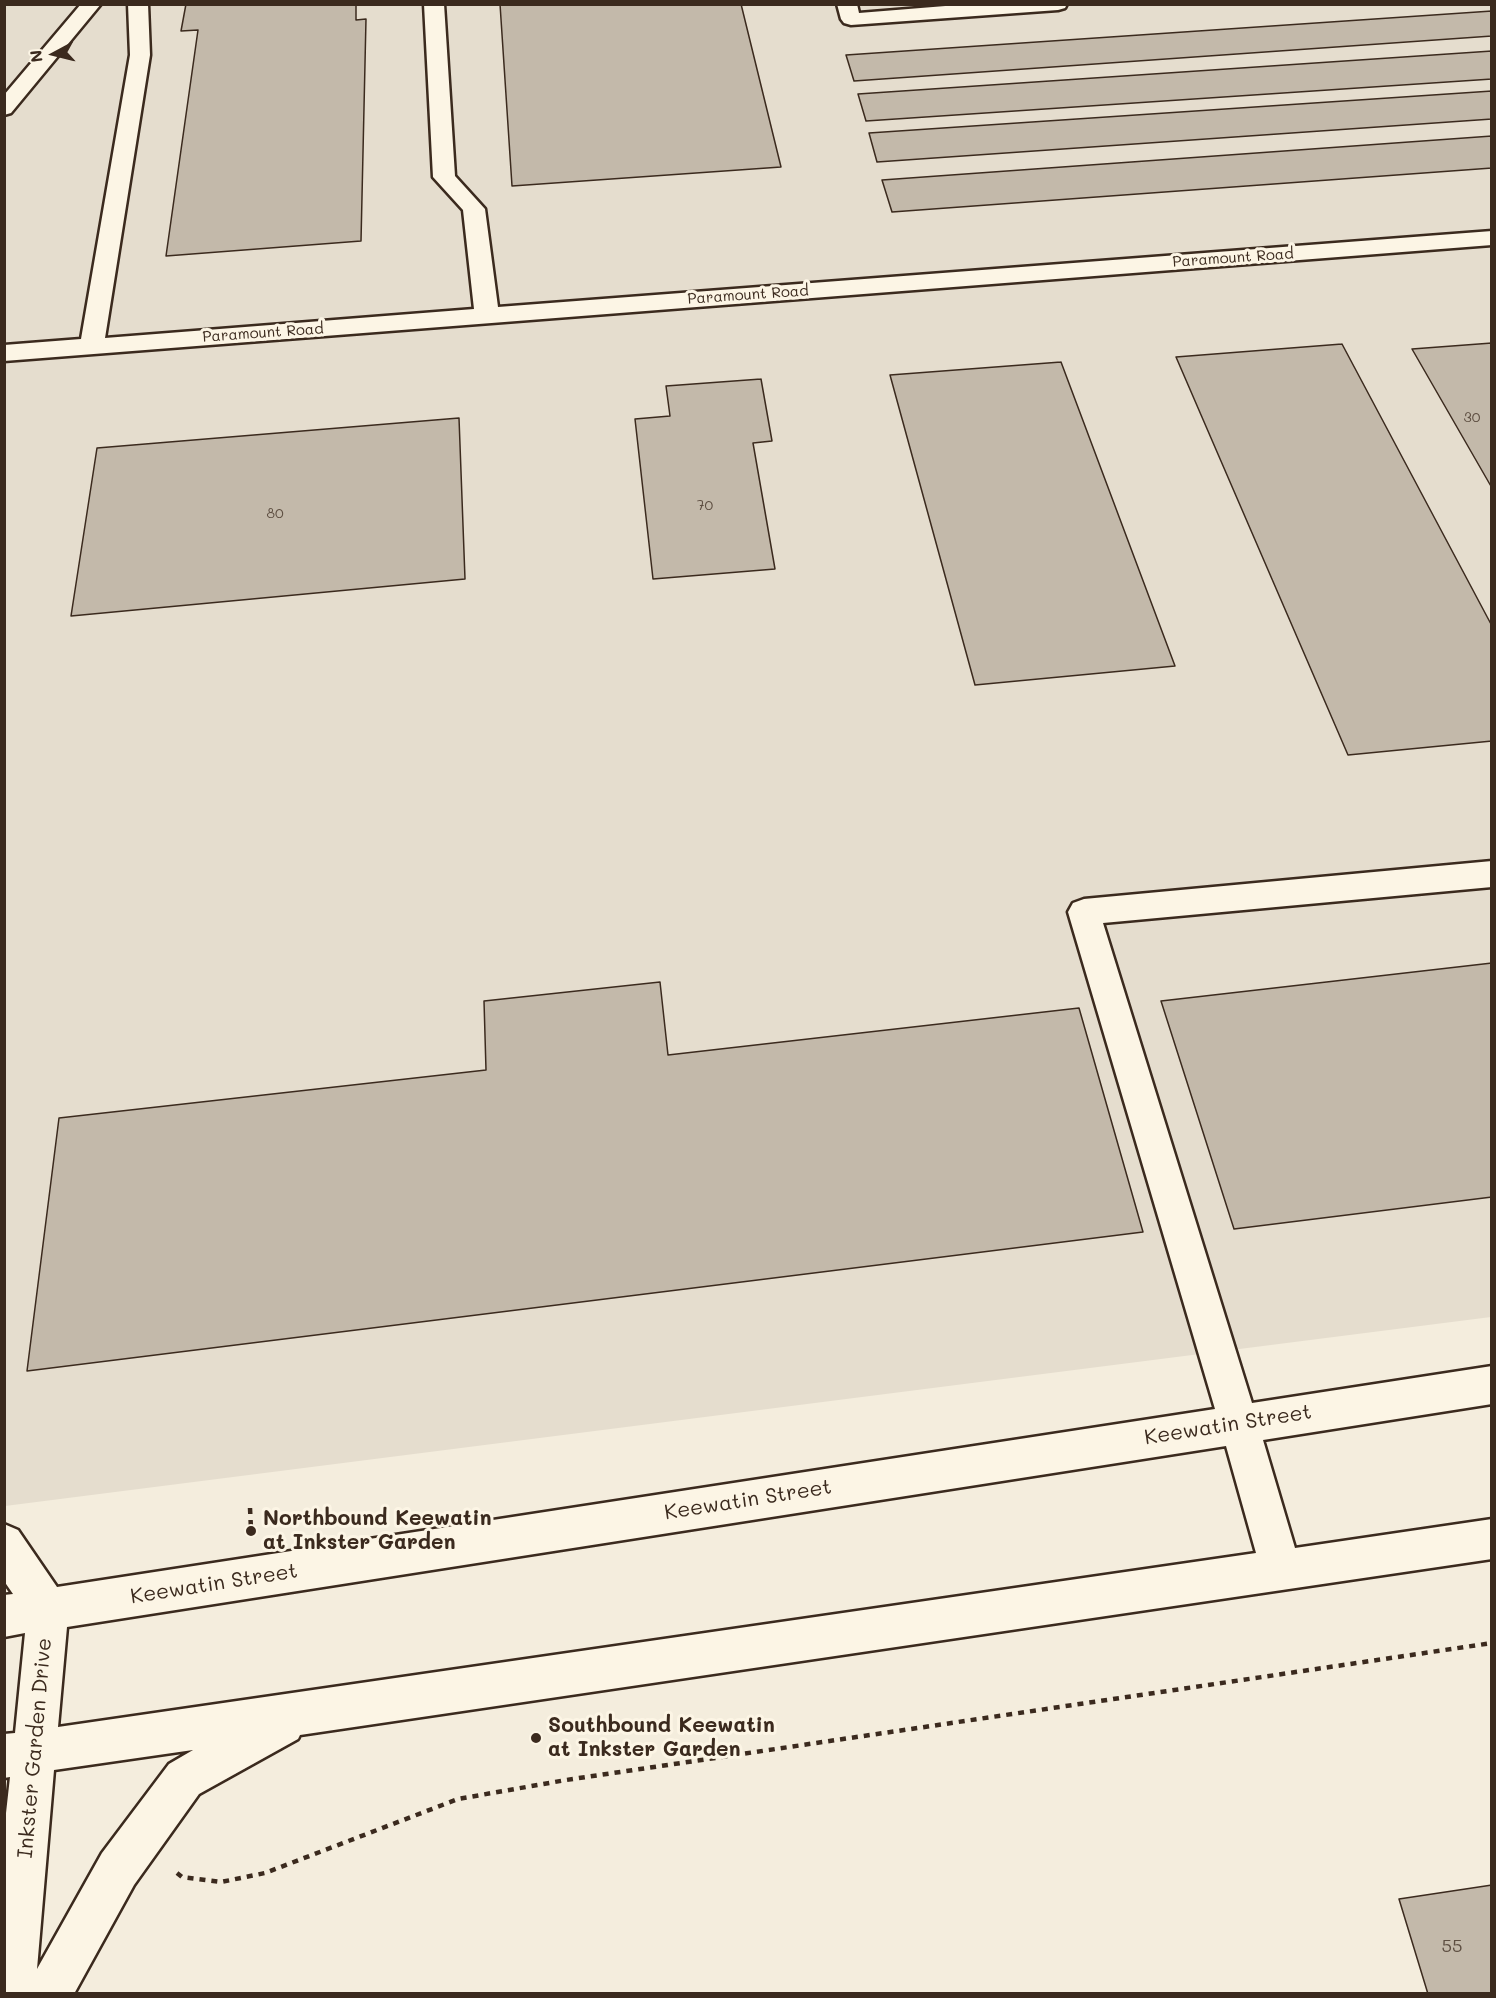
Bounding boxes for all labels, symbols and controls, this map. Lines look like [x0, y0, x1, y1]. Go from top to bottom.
north arrow [24, 24, 84, 84]
text: N [24, 49, 47, 64]
street label: Paramount Road [1172, 245, 1294, 271]
street label: Paramount Road [687, 282, 809, 308]
street label: Paramount Road [202, 320, 324, 346]
house number: 30 [1464, 410, 1480, 426]
house number: 70 [697, 498, 713, 514]
house number: 80 [266, 506, 284, 522]
street label: Keewatin Street [1143, 1399, 1313, 1451]
street label: Keewatin Street [663, 1474, 833, 1526]
place label: Northbound Keewatin at Inkster Garden [263, 1506, 492, 1556]
marker: Northbound Keewatin at Inkster Garden [244, 1524, 258, 1538]
street label: Keewatin Street [129, 1558, 299, 1610]
street label: Inkster Garden Drive [13, 1637, 57, 1859]
place label: Southbound Keewatin at Inkster Garden [548, 1713, 775, 1763]
marker: Southbound Keewatin at Inkster Garden [529, 1731, 543, 1745]
house number: 55 [1442, 1935, 1462, 1957]

